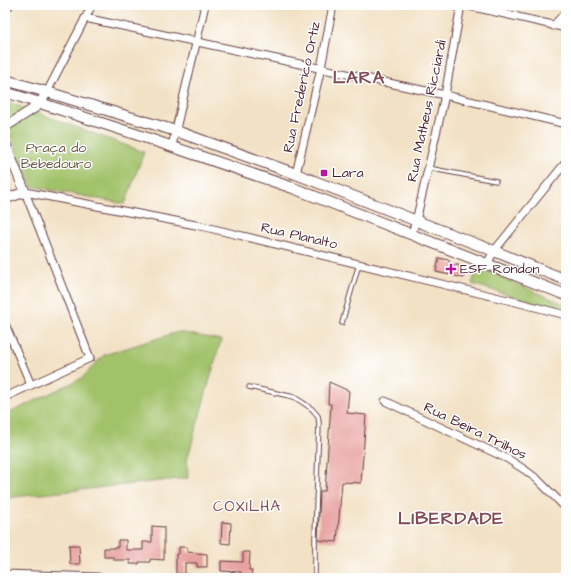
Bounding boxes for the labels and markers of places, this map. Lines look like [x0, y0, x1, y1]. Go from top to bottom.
place label: Lara [332, 163, 364, 183]
marker: Lara [319, 168, 329, 178]
place label: ESF Rondon [460, 259, 540, 279]
marker: ESF Rondon [445, 263, 457, 275]

